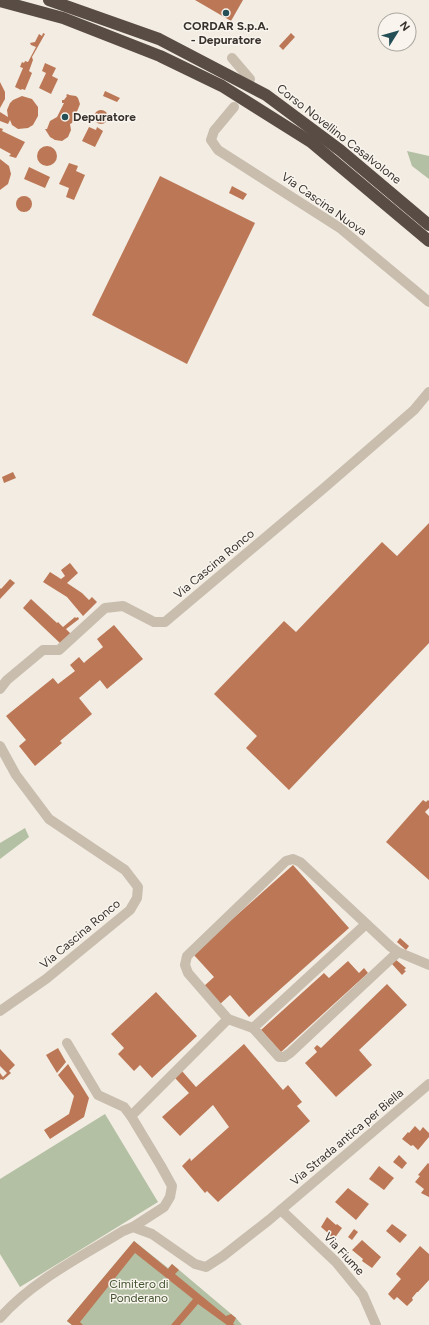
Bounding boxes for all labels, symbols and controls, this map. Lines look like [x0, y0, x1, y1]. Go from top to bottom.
marker: CORDAR S.p.A. - Depuratore [221, 8, 231, 18]
north arrow [377, 12, 417, 52]
place label: CORDAR S.p.A. - Depuratore [183, 19, 269, 47]
text: N [397, 19, 412, 34]
street label: Corso Novellino Casalvolone [274, 81, 404, 187]
place label: Depuratore [73, 110, 136, 124]
marker: Depuratore [60, 112, 70, 122]
street label: Via Cascina Nuova [279, 169, 369, 239]
street label: Via Cascina Ronco [171, 526, 257, 602]
street label: Via Cascina Ronco [37, 896, 123, 972]
street label: Via Strada antica per Biella [288, 1086, 406, 1188]
street label: Via Fiume [321, 1230, 367, 1278]
park label: Cimitero di Ponderano [109, 1277, 169, 1305]

